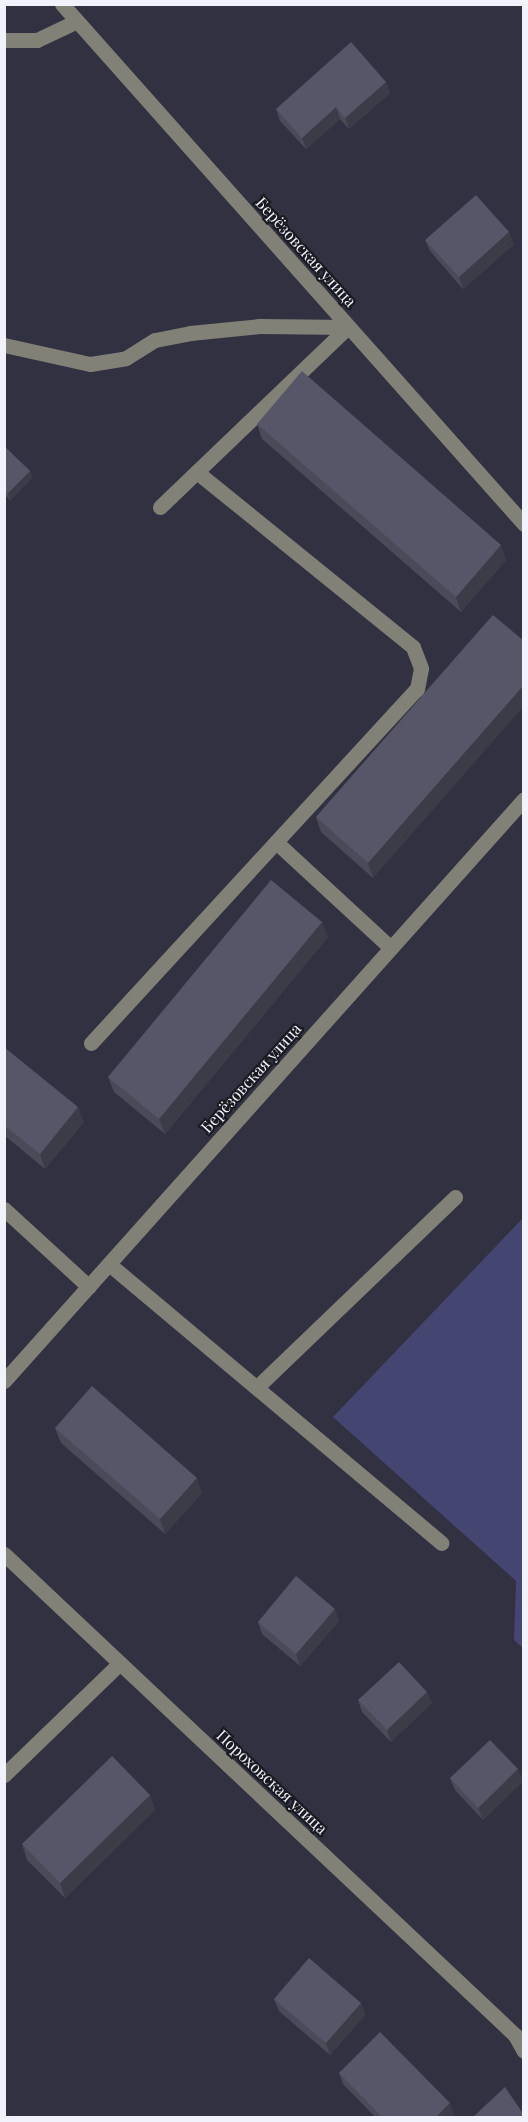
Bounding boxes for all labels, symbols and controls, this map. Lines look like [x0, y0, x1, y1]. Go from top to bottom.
street label: Берёзовская улица [252, 193, 360, 311]
street label: Берёзовская улица [197, 1019, 305, 1137]
street label: Пороховская улица [213, 1726, 331, 1838]

